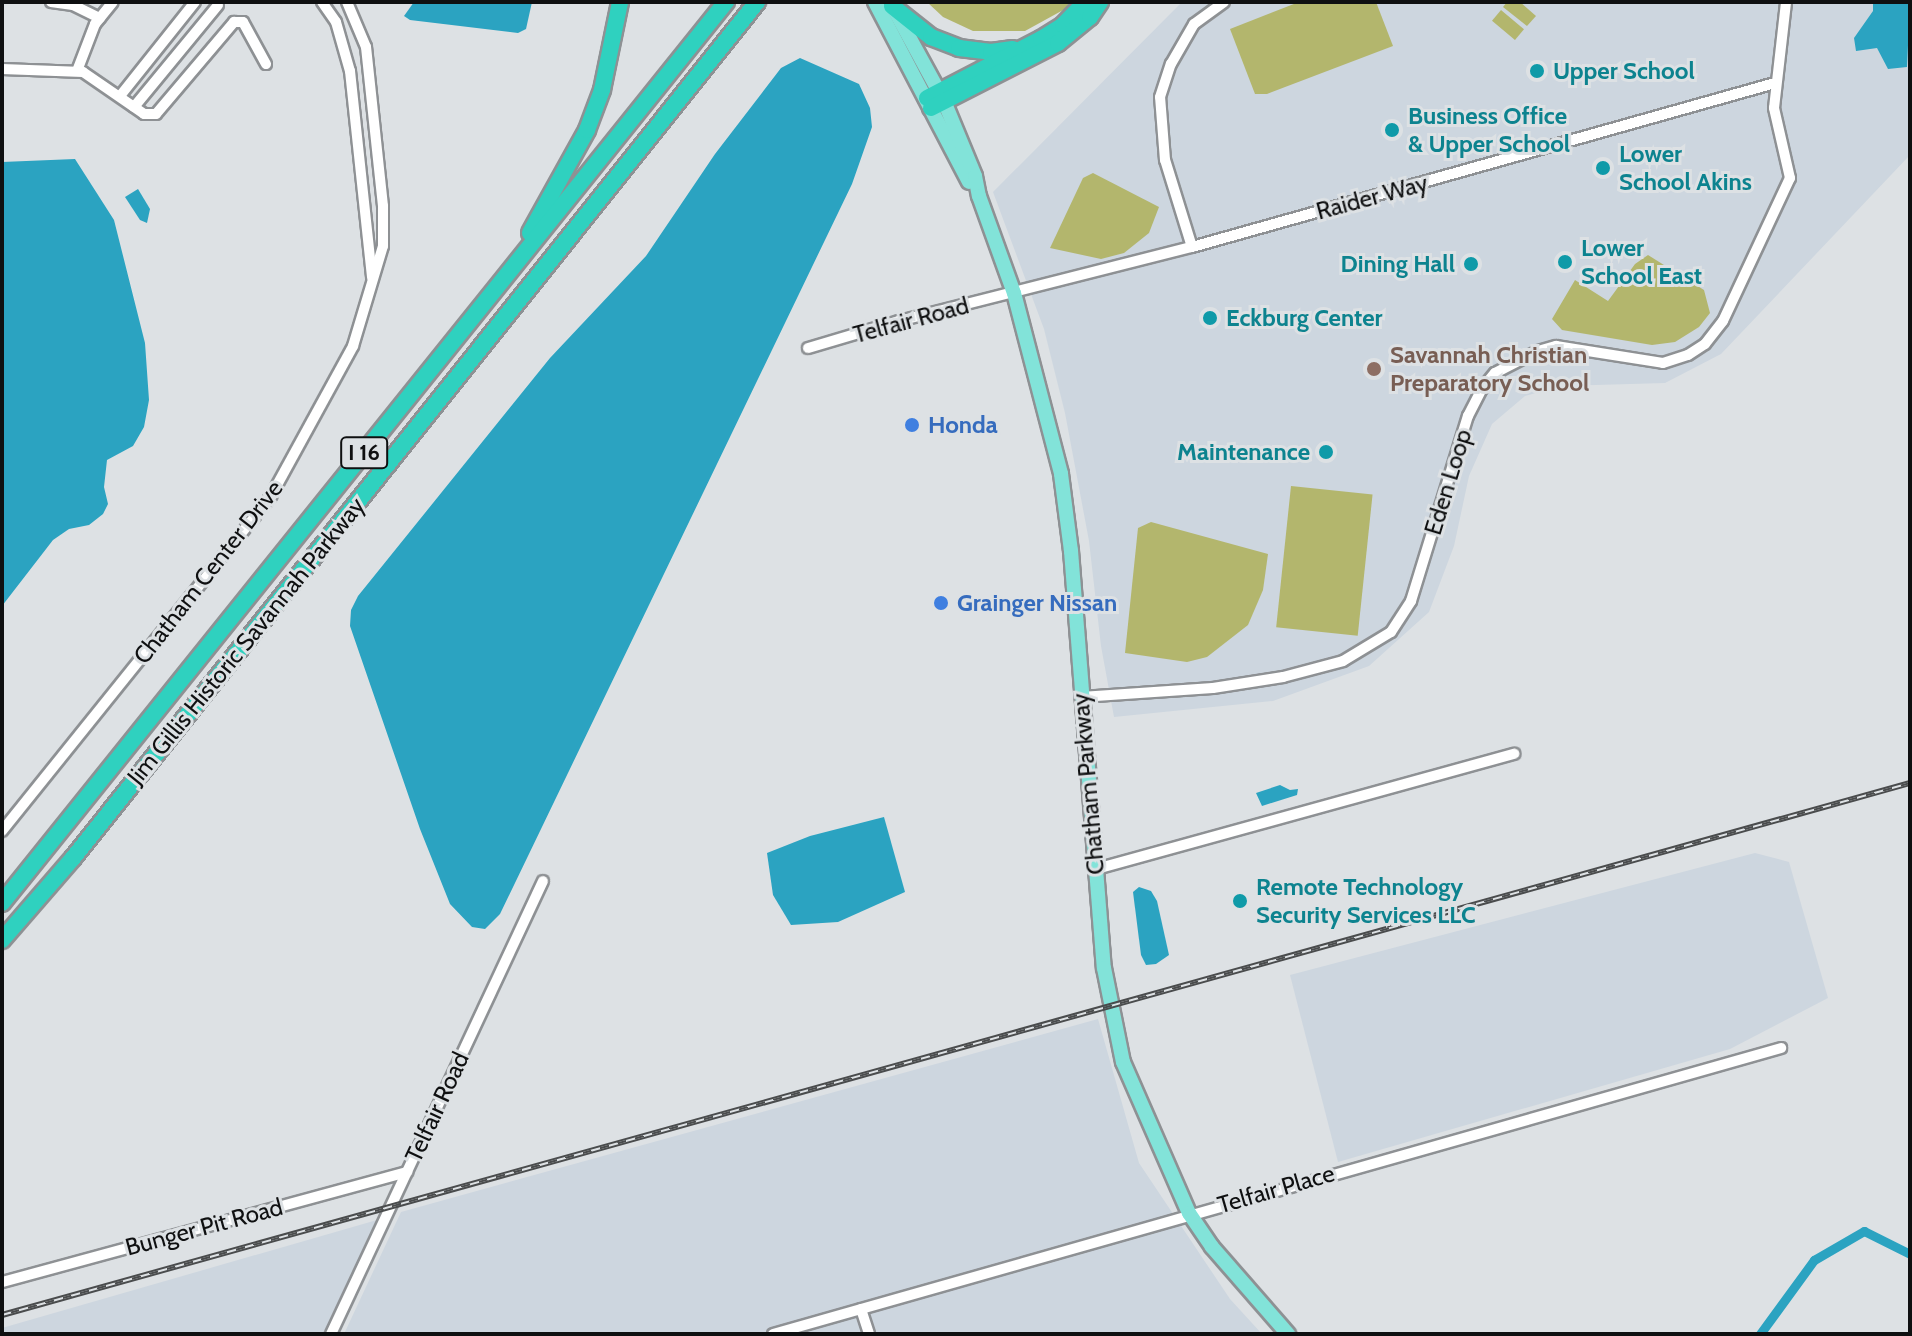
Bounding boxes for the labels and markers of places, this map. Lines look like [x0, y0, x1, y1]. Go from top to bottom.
place label: Upper School [1553, 57, 1695, 85]
marker: Upper School [1528, 62, 1546, 80]
place label: Business Office & Upper School [1408, 102, 1570, 158]
marker: Business Office & Upper School [1383, 121, 1401, 139]
place label: Lower School Akins [1619, 140, 1752, 196]
marker: Lower School Akins [1594, 159, 1612, 177]
place label: Lower School East [1581, 234, 1702, 290]
place label: Dining Hall [1341, 250, 1455, 278]
marker: Lower School East [1556, 253, 1574, 271]
marker: Dining Hall [1462, 255, 1480, 273]
place label: Eckburg Center [1226, 304, 1383, 332]
marker: Eckburg Center [1201, 309, 1219, 327]
place label: Savannah Christian Preparatory School [1390, 341, 1589, 397]
marker: Savannah Christian Preparatory School [1365, 360, 1383, 378]
place label: Honda [928, 411, 998, 439]
marker: Honda [903, 416, 921, 434]
place label: Maintenance [1177, 438, 1310, 466]
marker: Maintenance [1317, 443, 1335, 461]
place label: Grainger Nissan [957, 589, 1117, 617]
marker: Grainger Nissan [932, 594, 950, 612]
place label: Remote Technology Security Services LLC [1256, 873, 1476, 929]
marker: Remote Technology Security Services LLC [1231, 892, 1249, 910]

